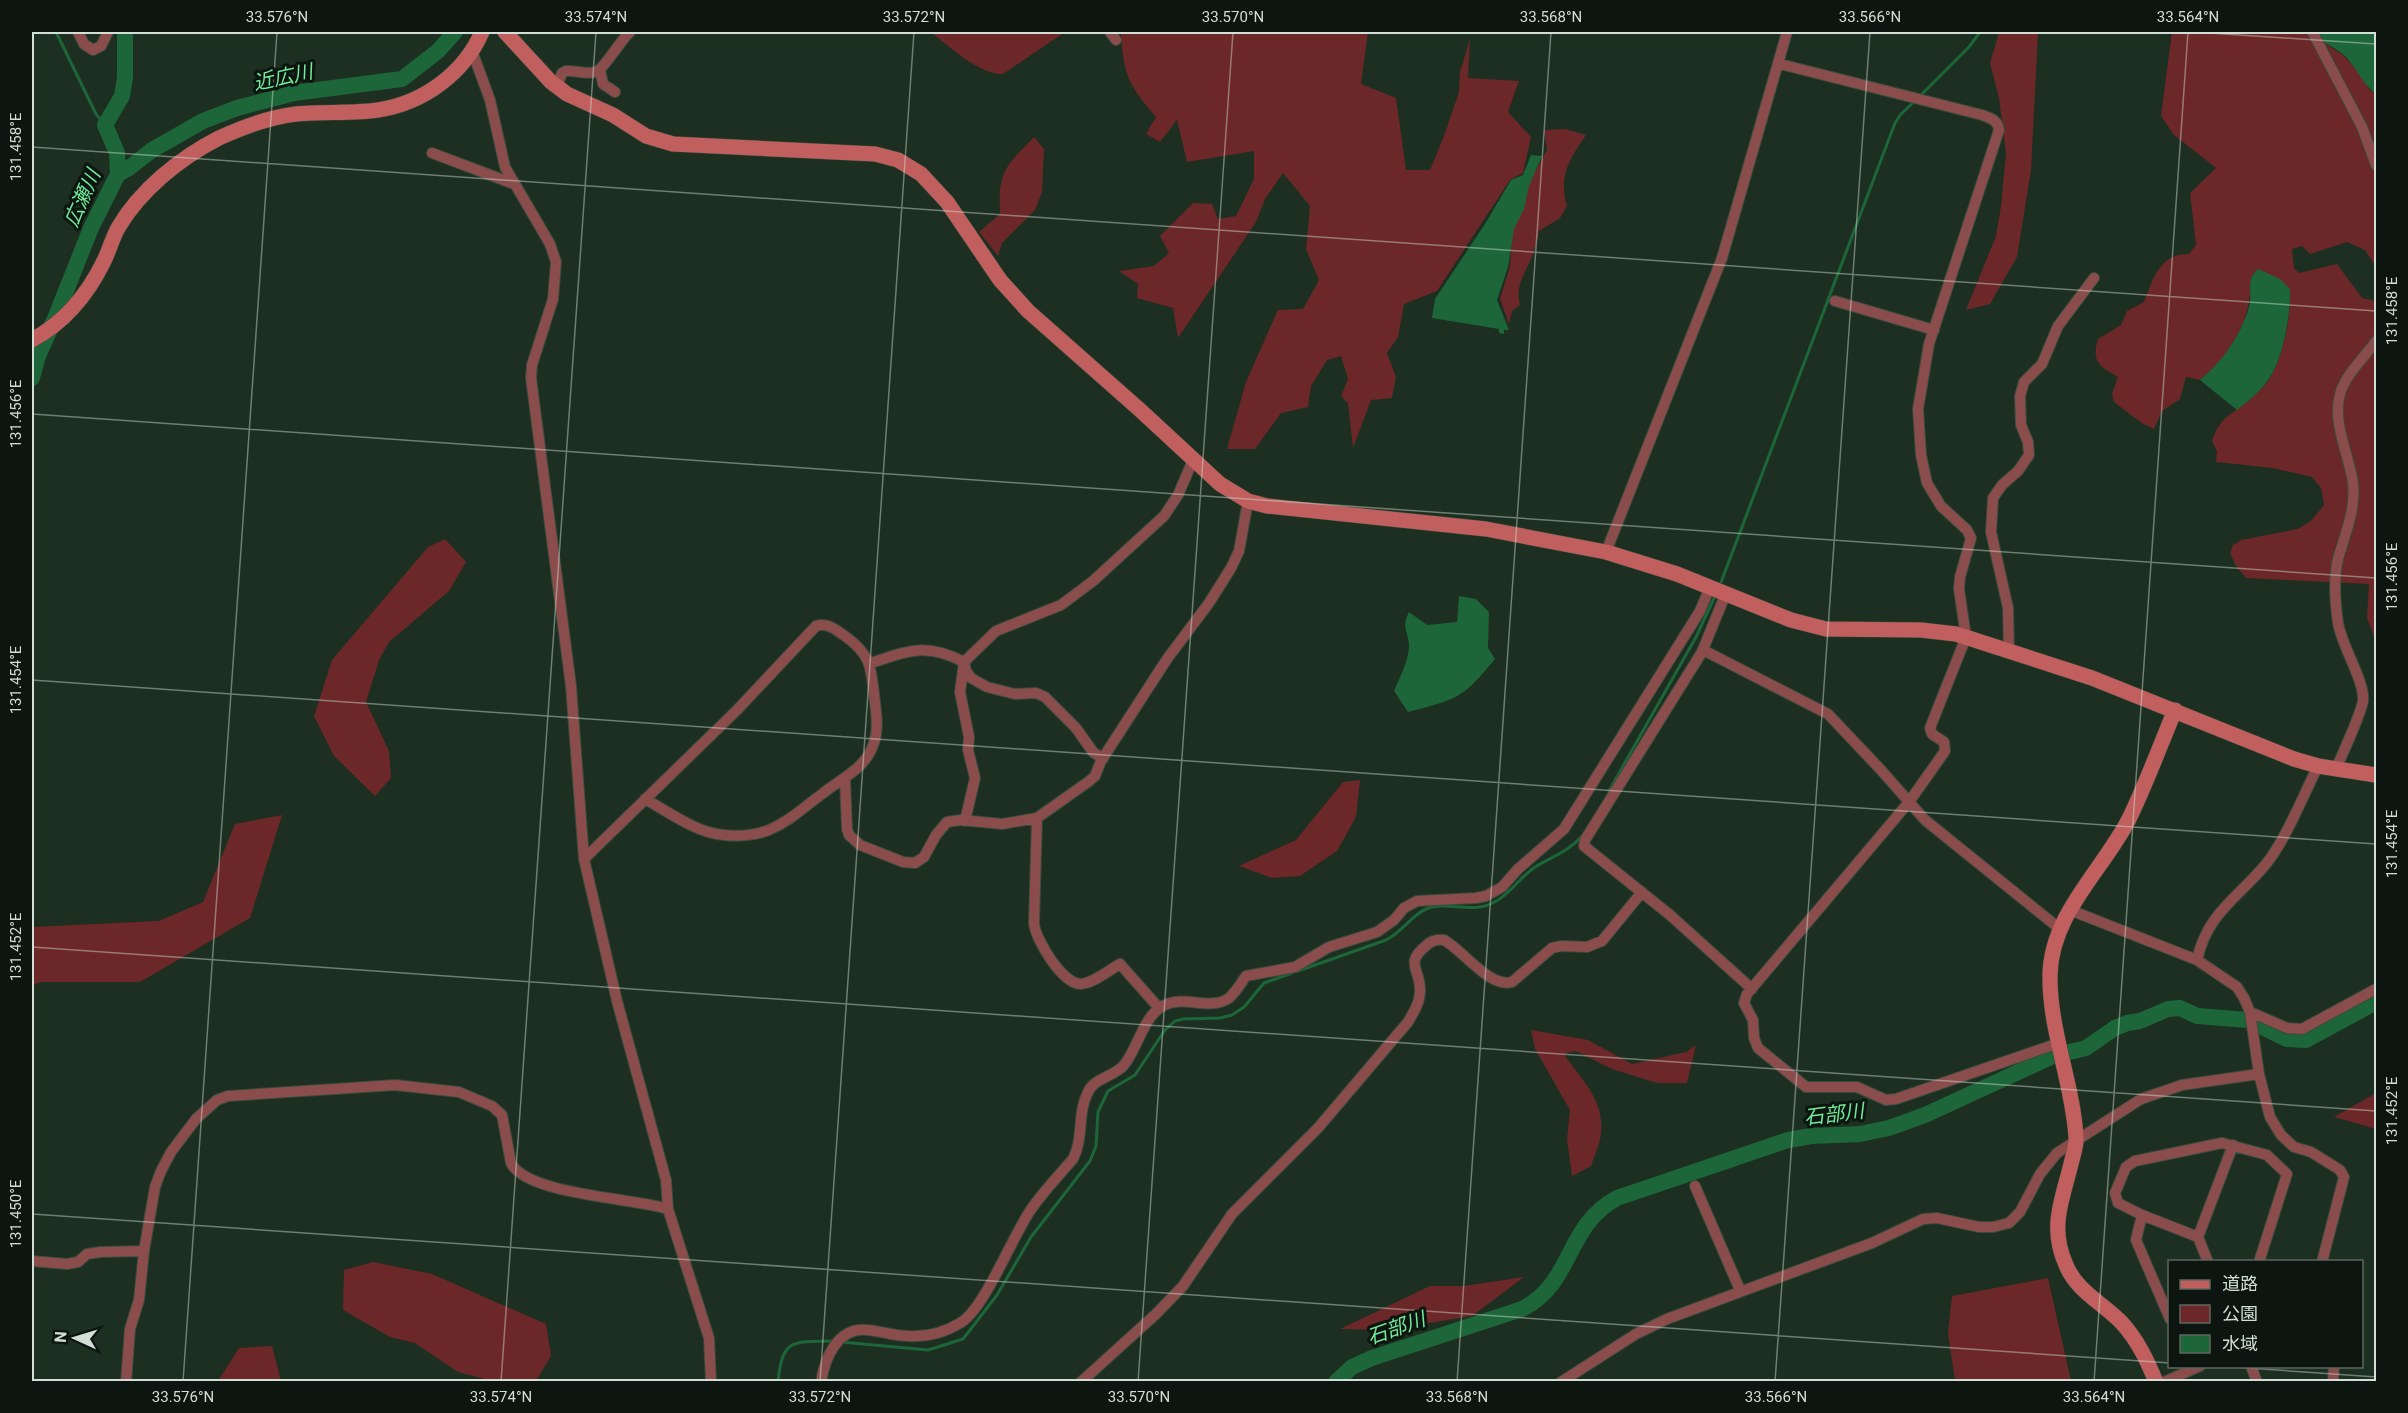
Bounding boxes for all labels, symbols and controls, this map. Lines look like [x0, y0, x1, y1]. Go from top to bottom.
text: 33.576°N [246, 8, 308, 26]
text: 33.574°N [565, 8, 627, 26]
text: 33.572°N [883, 8, 945, 26]
text: 33.570°N [1202, 8, 1264, 26]
text: 33.568°N [1520, 8, 1582, 26]
text: 33.566°N [1839, 8, 1901, 26]
text: 33.564°N [2157, 8, 2219, 26]
water label: 近広川 [251, 59, 317, 95]
text: 131.458°E [7, 112, 25, 181]
water label: 広瀬川 [59, 164, 106, 230]
text: 131.458°E [2383, 276, 2401, 345]
text: 131.456°E [7, 379, 25, 448]
text: 131.456°E [2383, 542, 2401, 611]
text: 131.454°E [7, 645, 25, 714]
text: 131.454°E [2383, 809, 2401, 878]
text: 131.452°E [7, 912, 25, 981]
text: 131.452°E [2383, 1076, 2401, 1145]
water label: 石部川 [1803, 1098, 1867, 1130]
text: 131.450°E [7, 1179, 25, 1248]
legend [2168, 1260, 2363, 1368]
text: 道路 [2222, 1273, 2258, 1294]
text: 公園 [2222, 1303, 2258, 1324]
water label: 石部川 [1364, 1306, 1430, 1349]
north arrow [45, 1308, 105, 1368]
text: N [51, 1331, 70, 1343]
text: 水域 [2222, 1333, 2258, 1354]
text: 33.576°N [152, 1388, 214, 1406]
text: 33.574°N [470, 1388, 532, 1406]
text: 33.572°N [789, 1388, 851, 1406]
text: 33.570°N [1108, 1388, 1170, 1406]
text: 33.568°N [1426, 1388, 1488, 1406]
text: 33.566°N [1745, 1388, 1807, 1406]
text: 33.564°N [2063, 1388, 2125, 1406]

